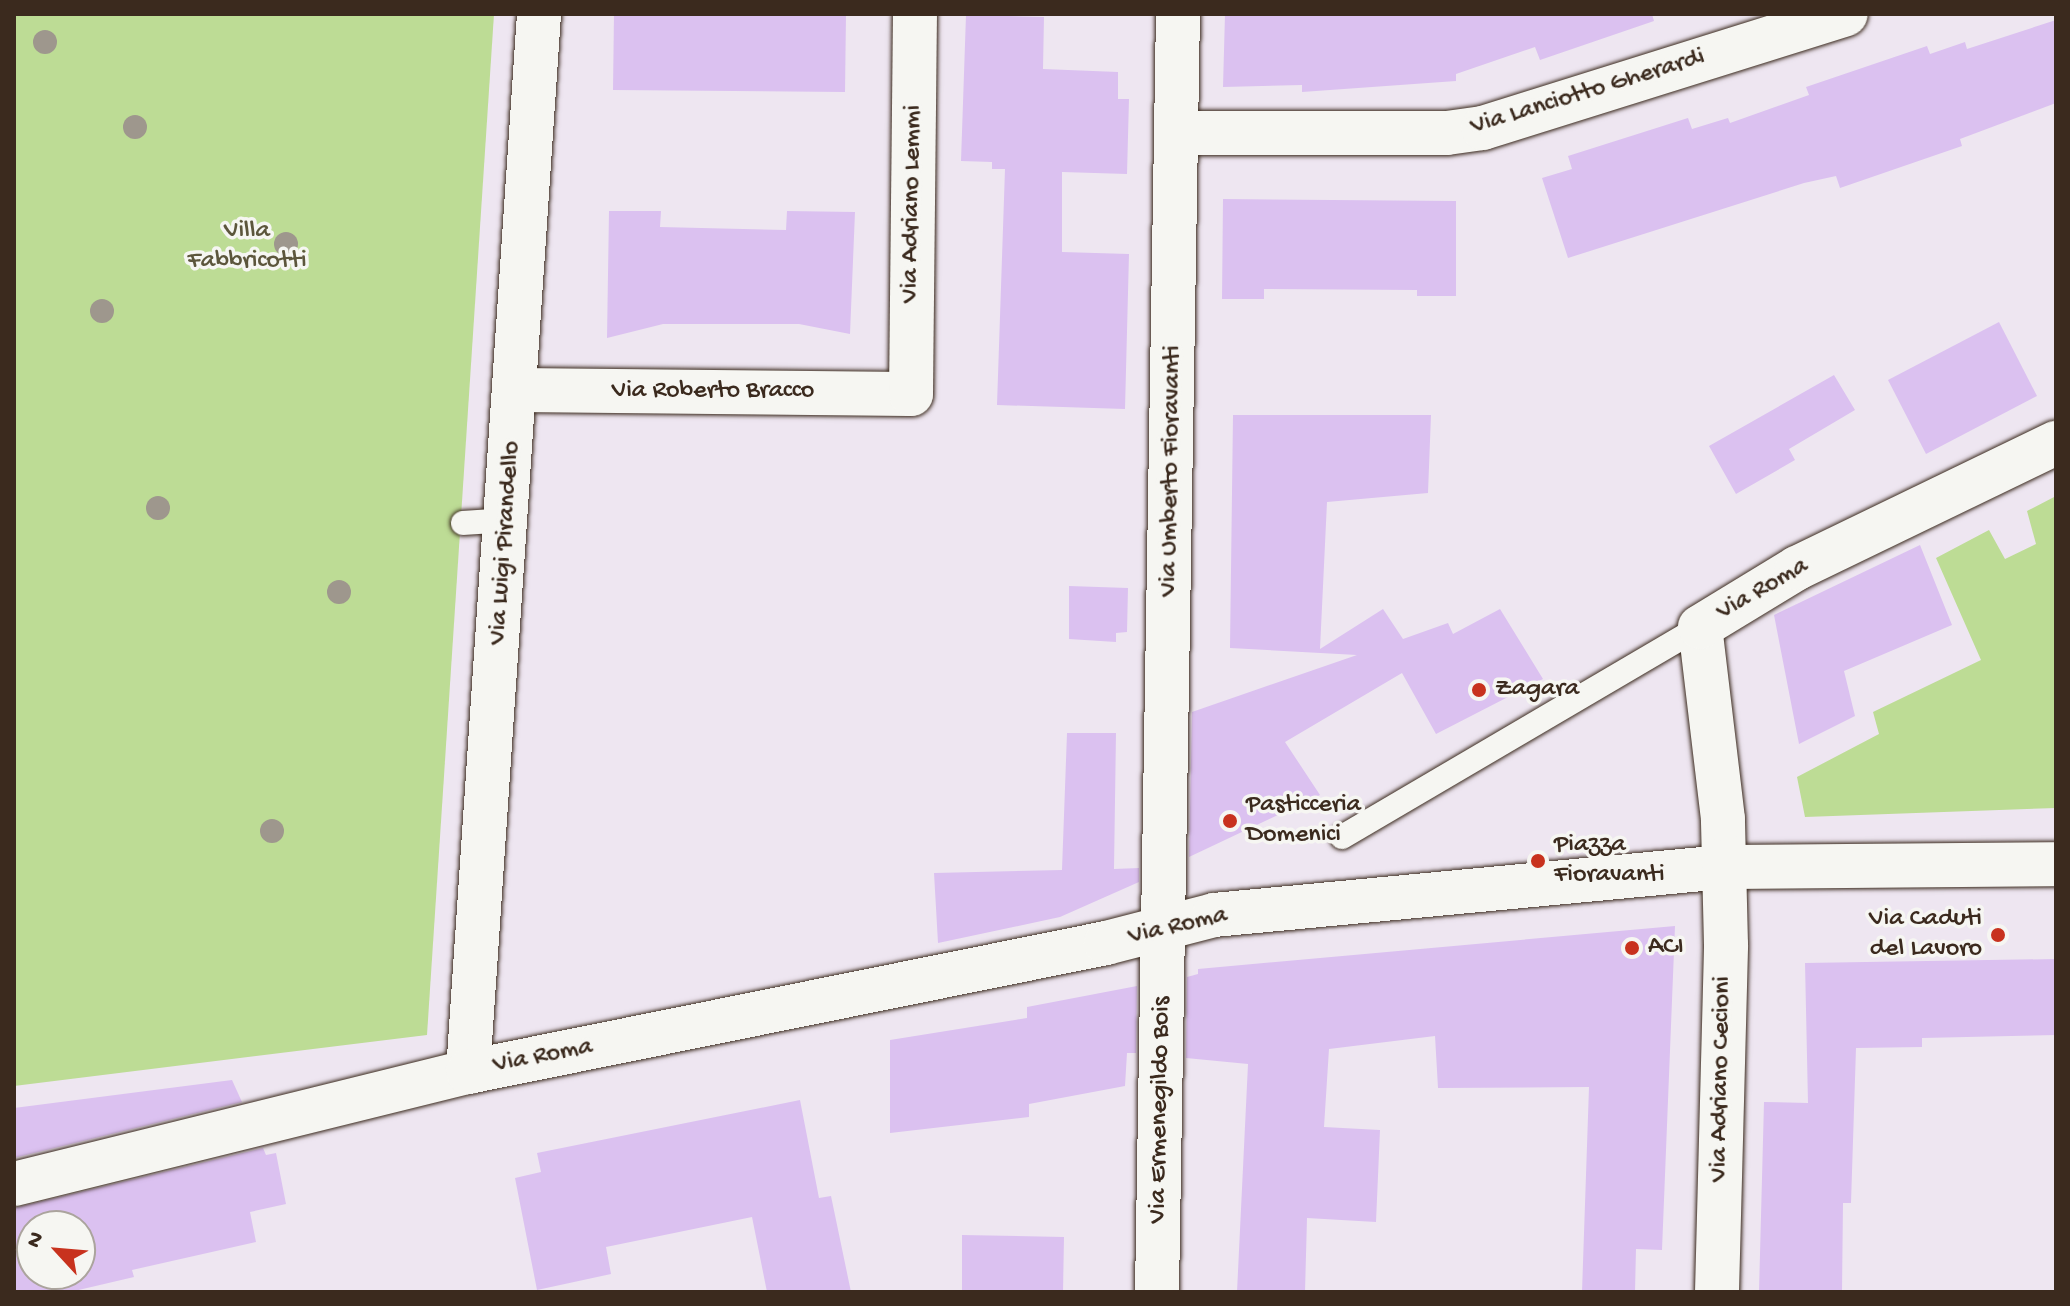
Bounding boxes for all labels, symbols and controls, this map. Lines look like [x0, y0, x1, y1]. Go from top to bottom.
street label: Via Lanciotto Gherardi [1467, 43, 1709, 143]
street label: Via Adriano Lemmi [896, 105, 930, 303]
park label: Villa Fabbricotti [187, 216, 307, 278]
street label: Via Umberto Fioravanti [1154, 345, 1190, 597]
street label: Via Roberto Bracco [612, 376, 814, 408]
street label: Via Luigi Pirandello [483, 440, 529, 646]
street label: Via Roma [1712, 551, 1814, 629]
place label: Zagara [1495, 674, 1579, 706]
marker: Zagara [1470, 681, 1488, 699]
place label: Pasticceria Domenici [1246, 790, 1361, 852]
marker: Pasticceria Domenici [1221, 812, 1239, 830]
place label: Piazza Fioravanti [1554, 830, 1665, 892]
marker: Piazza Fioravanti [1529, 852, 1547, 870]
street label: Via Roma [1125, 900, 1231, 954]
place label: Via Caduti del Lavoro [1869, 904, 1982, 966]
marker: Via Caduti del Lavoro [1989, 926, 2007, 944]
place label: ACI [1648, 932, 1684, 964]
marker: ACI [1623, 939, 1641, 957]
street label: Via Adriano Cecioni [1705, 976, 1739, 1182]
street label: Via Ermenegildo Bois [1143, 996, 1179, 1224]
street label: Via Roma [491, 1032, 595, 1082]
north arrow [16, 1210, 96, 1290]
text: N [21, 1228, 51, 1253]

